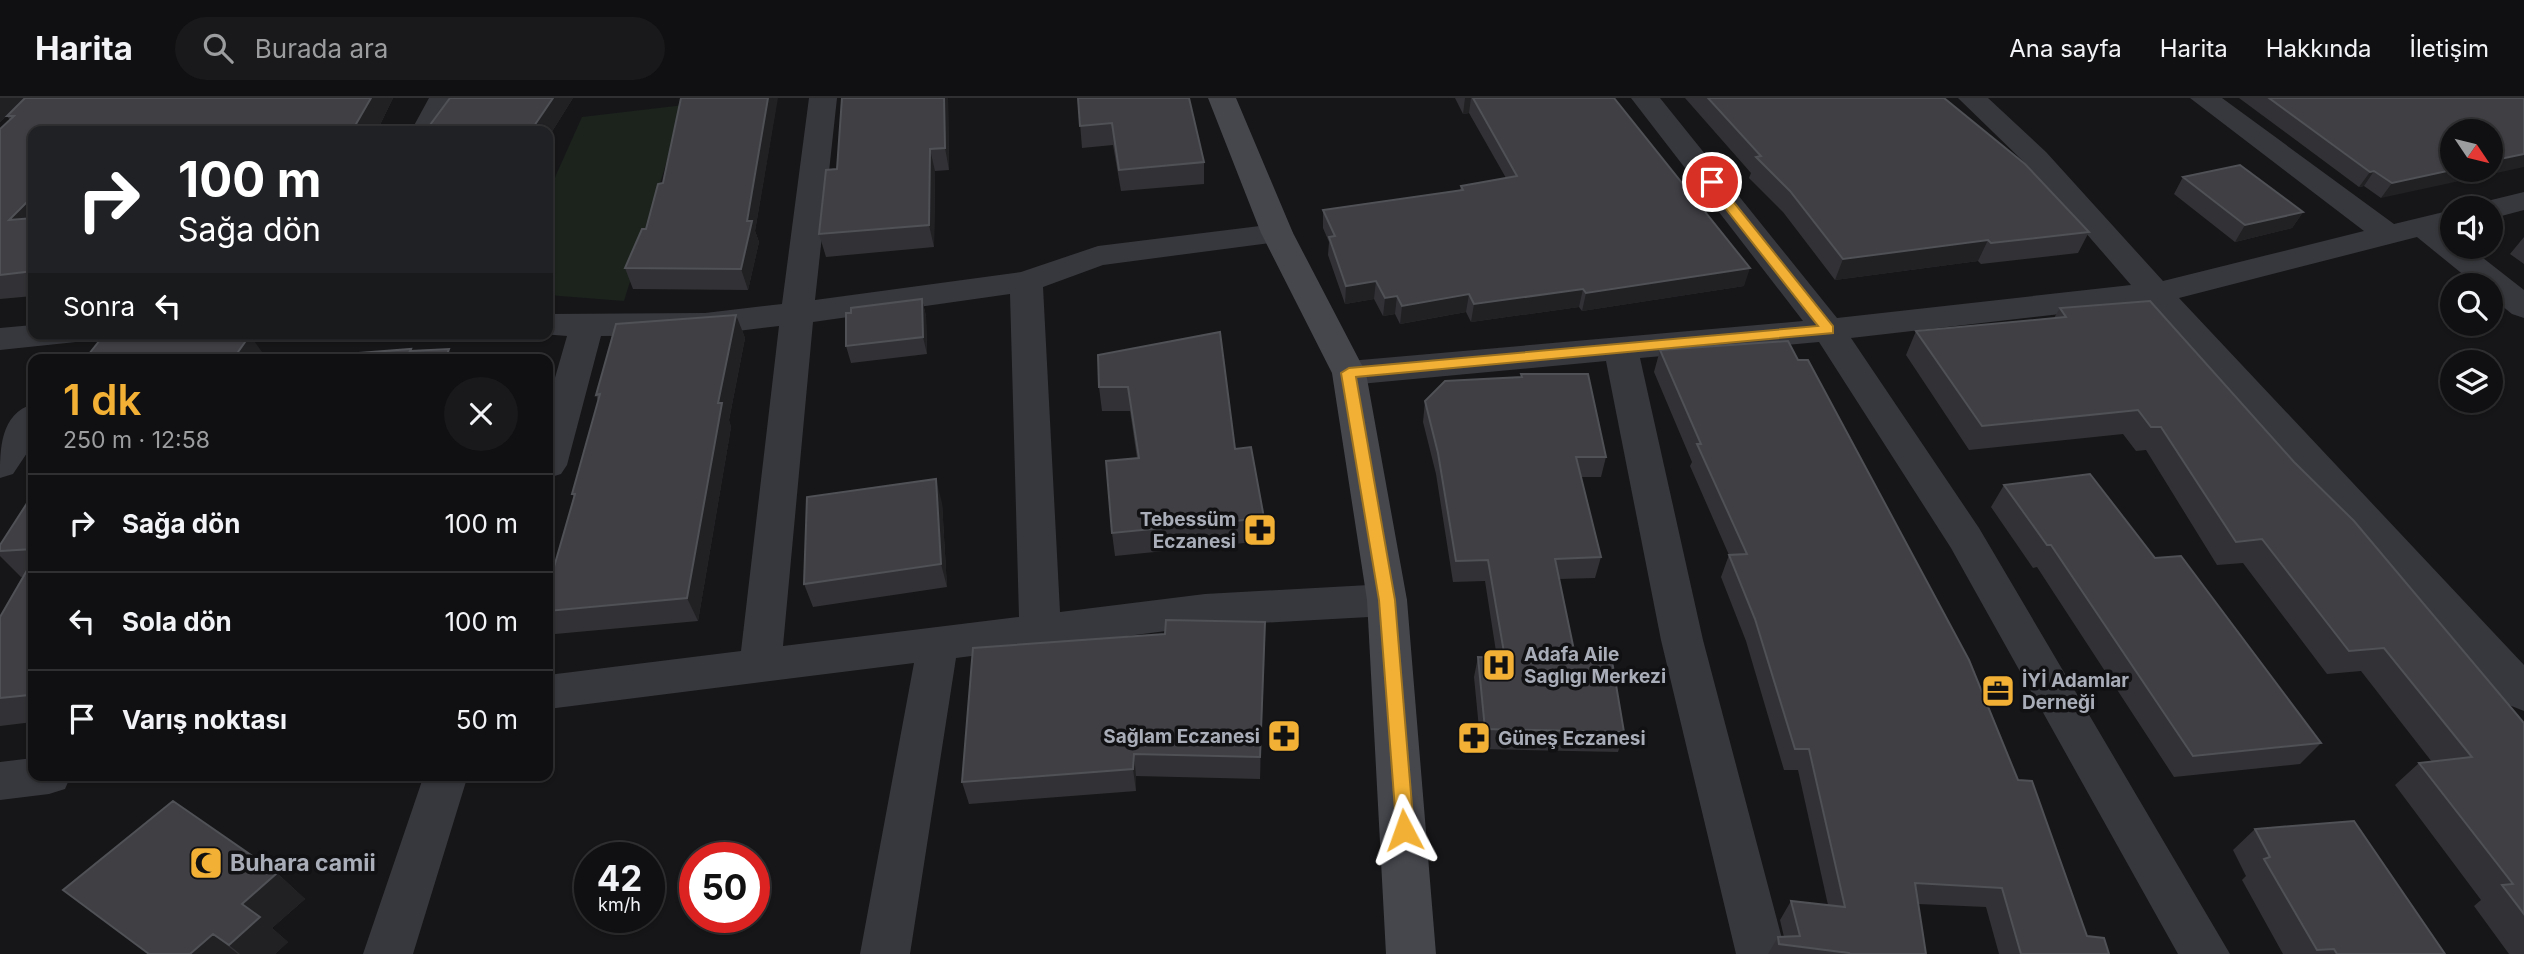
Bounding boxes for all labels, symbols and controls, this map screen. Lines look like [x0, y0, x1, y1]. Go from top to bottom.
search box [175, 17, 665, 80]
text: Harita [35, 28, 133, 68]
icon: search [199, 29, 237, 67]
text: Burada ara [255, 33, 388, 64]
text: Ana sayfa [2009, 34, 2122, 63]
text: Harita [2160, 34, 2228, 63]
text: Hakkında [2266, 34, 2372, 63]
text: İletişim [2410, 34, 2489, 63]
north arrow [2440, 119, 2502, 182]
map controls [2440, 119, 2503, 413]
text: 100 m [178, 150, 322, 209]
pin [1682, 152, 1742, 212]
icon: right [63, 154, 154, 245]
icon: arrive [1693, 163, 1731, 201]
button: sound [2440, 196, 2503, 259]
text: Sağa dön [178, 210, 321, 249]
button: search [2440, 273, 2503, 336]
icon: left [149, 287, 187, 325]
text: Sonra [63, 291, 135, 322]
button: layers [2440, 350, 2503, 413]
text: 1 dk [63, 374, 141, 425]
button: close [444, 377, 518, 451]
text: 250 m · 12:58 [63, 426, 210, 454]
icon: right [63, 504, 101, 542]
text: Sağa dön [122, 508, 240, 539]
text: 100 m [445, 508, 518, 539]
place label: Tebessüm Eczanesi [1140, 508, 1236, 553]
pharmacy icon: Tebessüm Eczanesi [1241, 511, 1279, 549]
icon: left [63, 602, 101, 640]
text: Sola dön [122, 606, 232, 637]
text: 100 m [445, 606, 518, 637]
place label: Adafa Aile Saglıgı Merkezi [1524, 643, 1666, 688]
hospital icon: Adafa Aile Saglıgı Merkezi [1480, 646, 1518, 684]
place label: İYİ Adamlar Derneği [2022, 669, 2129, 714]
office icon: İYİ Adamlar Derneği [1979, 672, 2017, 710]
icon: arrive [63, 700, 101, 738]
text: Varış noktası [122, 704, 287, 735]
text: 50 m [456, 704, 518, 735]
pharmacy icon: Sağlam Eczanesi [1265, 717, 1303, 755]
pharmacy icon: Güneş Eczanesi [1455, 719, 1493, 757]
place label: Sağlam Eczanesi [1103, 725, 1260, 748]
place label: Güneş Eczanesi [1498, 727, 1646, 750]
position arrow [1367, 793, 1441, 867]
speed limit sign: 50 [679, 842, 770, 933]
mosque icon: Buhara camii [187, 844, 225, 882]
place label: Buhara camii [230, 849, 376, 877]
text: 42 [597, 857, 642, 899]
text: km/h [598, 894, 641, 915]

